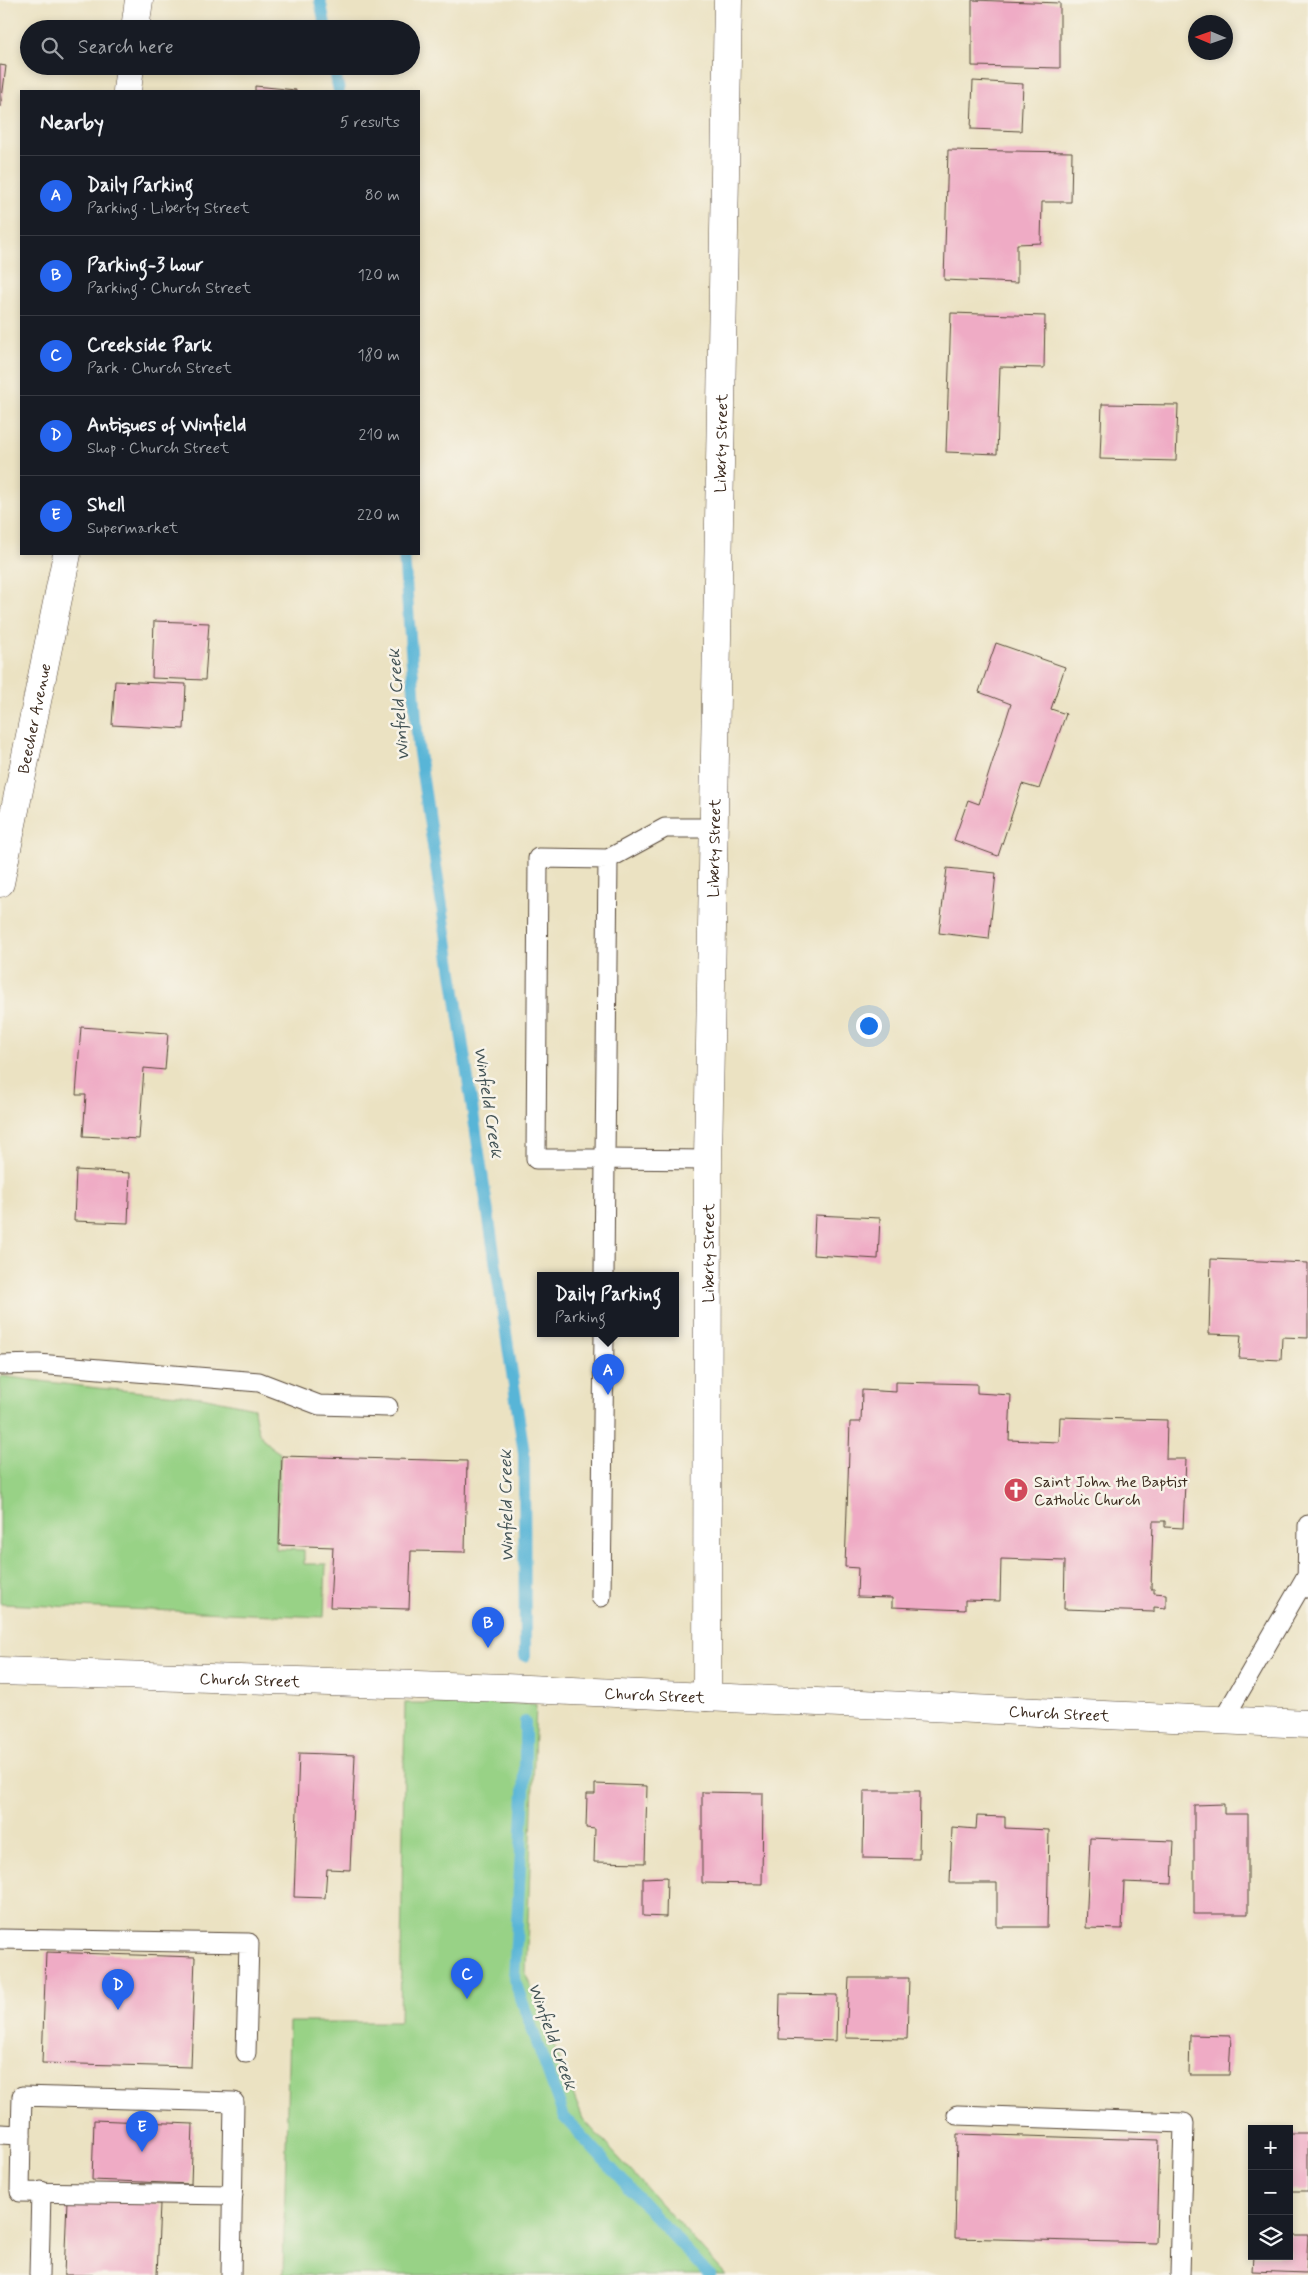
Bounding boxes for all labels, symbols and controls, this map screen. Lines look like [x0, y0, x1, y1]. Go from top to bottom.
north arrow [1188, 15, 1233, 60]
search box [20, 20, 420, 75]
icon: search [38, 34, 66, 62]
text: Search here [78, 35, 174, 60]
text: Nearby [40, 109, 104, 137]
text: 5 results [340, 112, 400, 133]
text: Daily Parking [87, 173, 194, 198]
text: A [51, 185, 61, 206]
text: 80 m [365, 185, 400, 206]
text: Parking · Liberty Street [87, 198, 250, 219]
text: Parking-3 hour [87, 253, 204, 278]
text: B [51, 265, 61, 286]
text: 120 m [358, 265, 400, 286]
text: Parking · Church Street [87, 278, 251, 299]
text: Creekside Park [87, 333, 212, 358]
text: C [50, 345, 62, 366]
text: 180 m [357, 345, 400, 366]
text: Park · Church Street [87, 358, 232, 379]
street label: Liberty Street [711, 393, 733, 493]
text: Antiques of Winfield [87, 413, 246, 438]
text: D [50, 425, 62, 446]
text: 210 m [359, 425, 400, 446]
text: Shop · Church Street [87, 438, 229, 459]
text: Shell [87, 493, 125, 518]
text: E [51, 505, 61, 526]
text: 220 m [357, 505, 400, 526]
text: Supermarket [87, 518, 178, 539]
water label: Winfield Creek [382, 647, 416, 762]
street label: Beecher Avenue [13, 662, 56, 776]
street label: Liberty Street [704, 798, 726, 898]
your location [856, 1013, 882, 1039]
water label: Winfield Creek [467, 1045, 509, 1160]
street label: Liberty Street [699, 1203, 720, 1303]
popup [537, 1272, 679, 1337]
text: Daily Parking [555, 1282, 661, 1307]
text: Parking [555, 1307, 606, 1328]
pin: A [592, 1354, 624, 1395]
water label: Winfield Creek [494, 1449, 520, 1562]
place label: Saint John the Baptist Catholic Church [1034, 1472, 1188, 1511]
church icon: Saint John the Baptist Catholic Church [1003, 1477, 1029, 1503]
pin: B [472, 1607, 504, 1648]
street label: Church Street [199, 1669, 301, 1693]
street label: Church Street [604, 1683, 706, 1709]
street label: Church Street [1008, 1702, 1110, 1727]
pin: C [451, 1958, 483, 1999]
pin: D [102, 1969, 134, 2010]
water label: Winfield Creek [522, 1979, 583, 2094]
pin: E [126, 2111, 158, 2152]
map controls [1248, 2125, 1293, 2260]
button: + [1248, 2125, 1293, 2170]
button: − [1248, 2170, 1293, 2215]
button: layers [1248, 2215, 1293, 2260]

